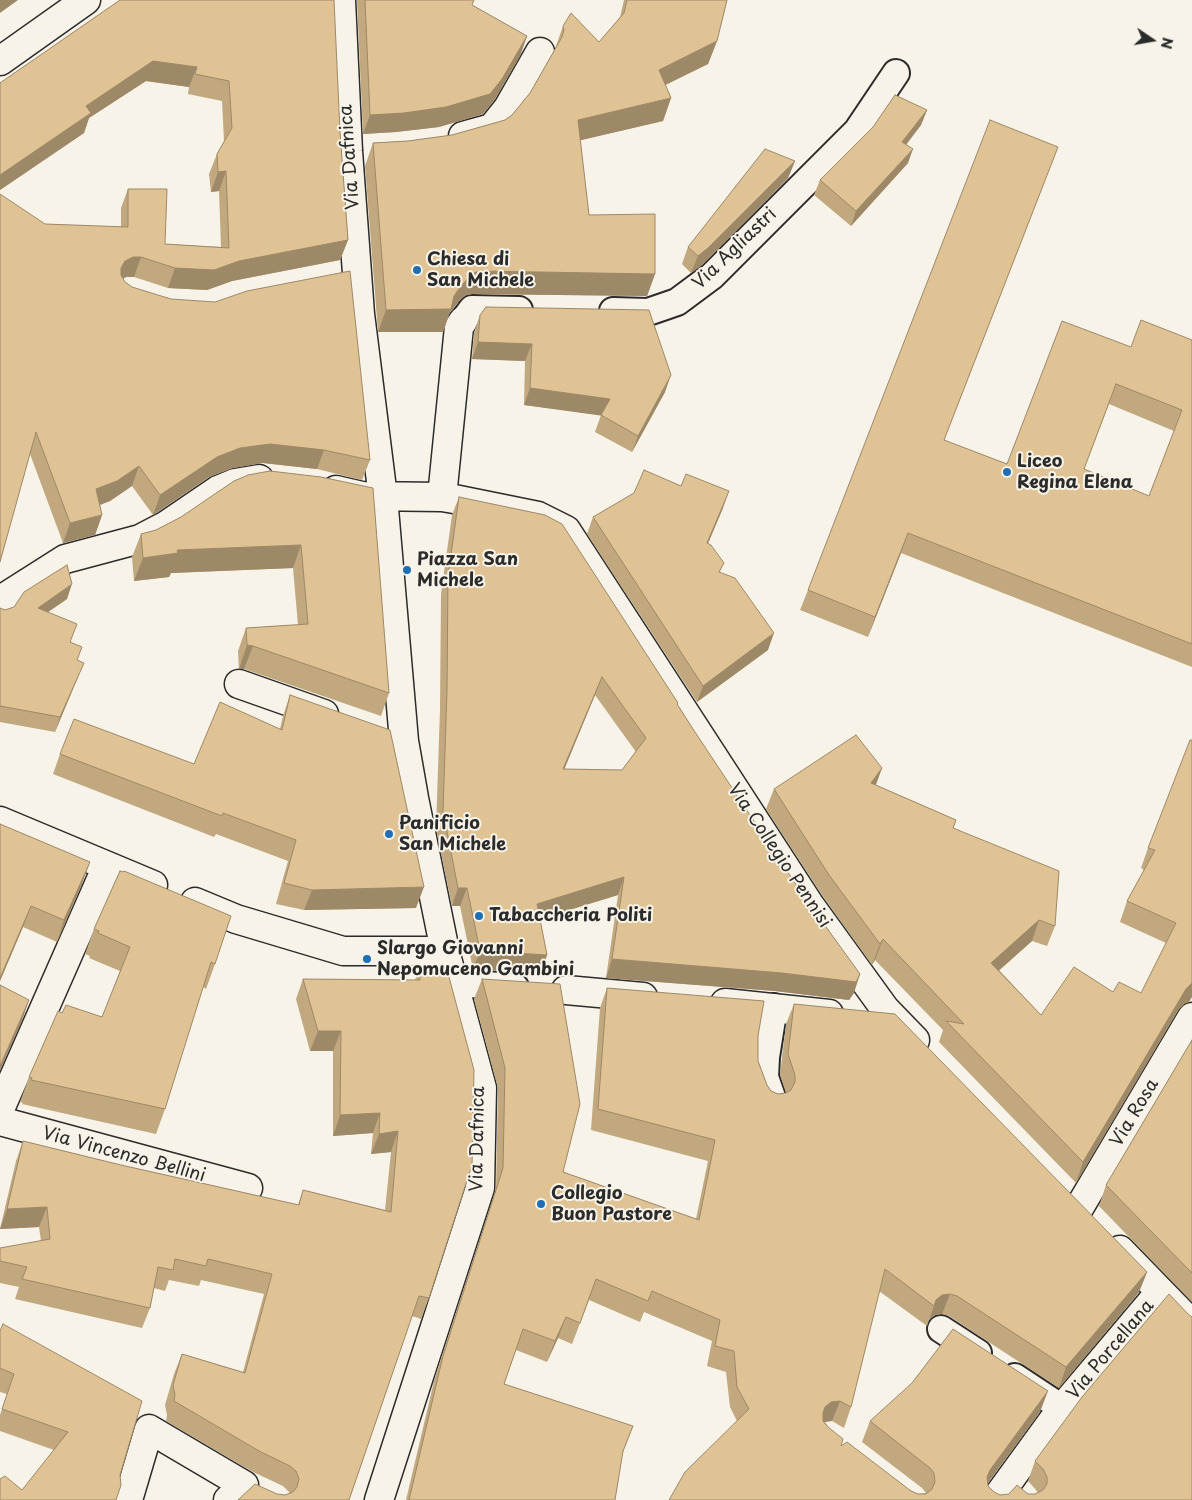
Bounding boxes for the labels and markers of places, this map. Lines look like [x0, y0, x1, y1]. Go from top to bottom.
place label: Chiesa di San Michele [427, 249, 534, 292]
marker: Chiesa di San Michele [411, 264, 423, 276]
place label: Liceo Regina Elena [1017, 451, 1133, 494]
marker: Liceo Regina Elena [1001, 466, 1013, 478]
place label: Piazza San Michele [417, 549, 518, 592]
marker: Piazza San Michele [401, 564, 413, 576]
place label: Panificio San Michele [399, 813, 506, 856]
marker: Panificio San Michele [383, 828, 395, 840]
place label: Tabaccheria Politi [489, 905, 652, 927]
marker: Tabaccheria Politi [473, 910, 485, 922]
place label: Slargo Giovanni Nepomuceno Gambini [377, 938, 574, 981]
marker: Slargo Giovanni Nepomuceno Gambini [361, 953, 373, 965]
place label: Collegio Buon Pastore [551, 1183, 672, 1226]
marker: Collegio Buon Pastore [535, 1198, 547, 1210]

